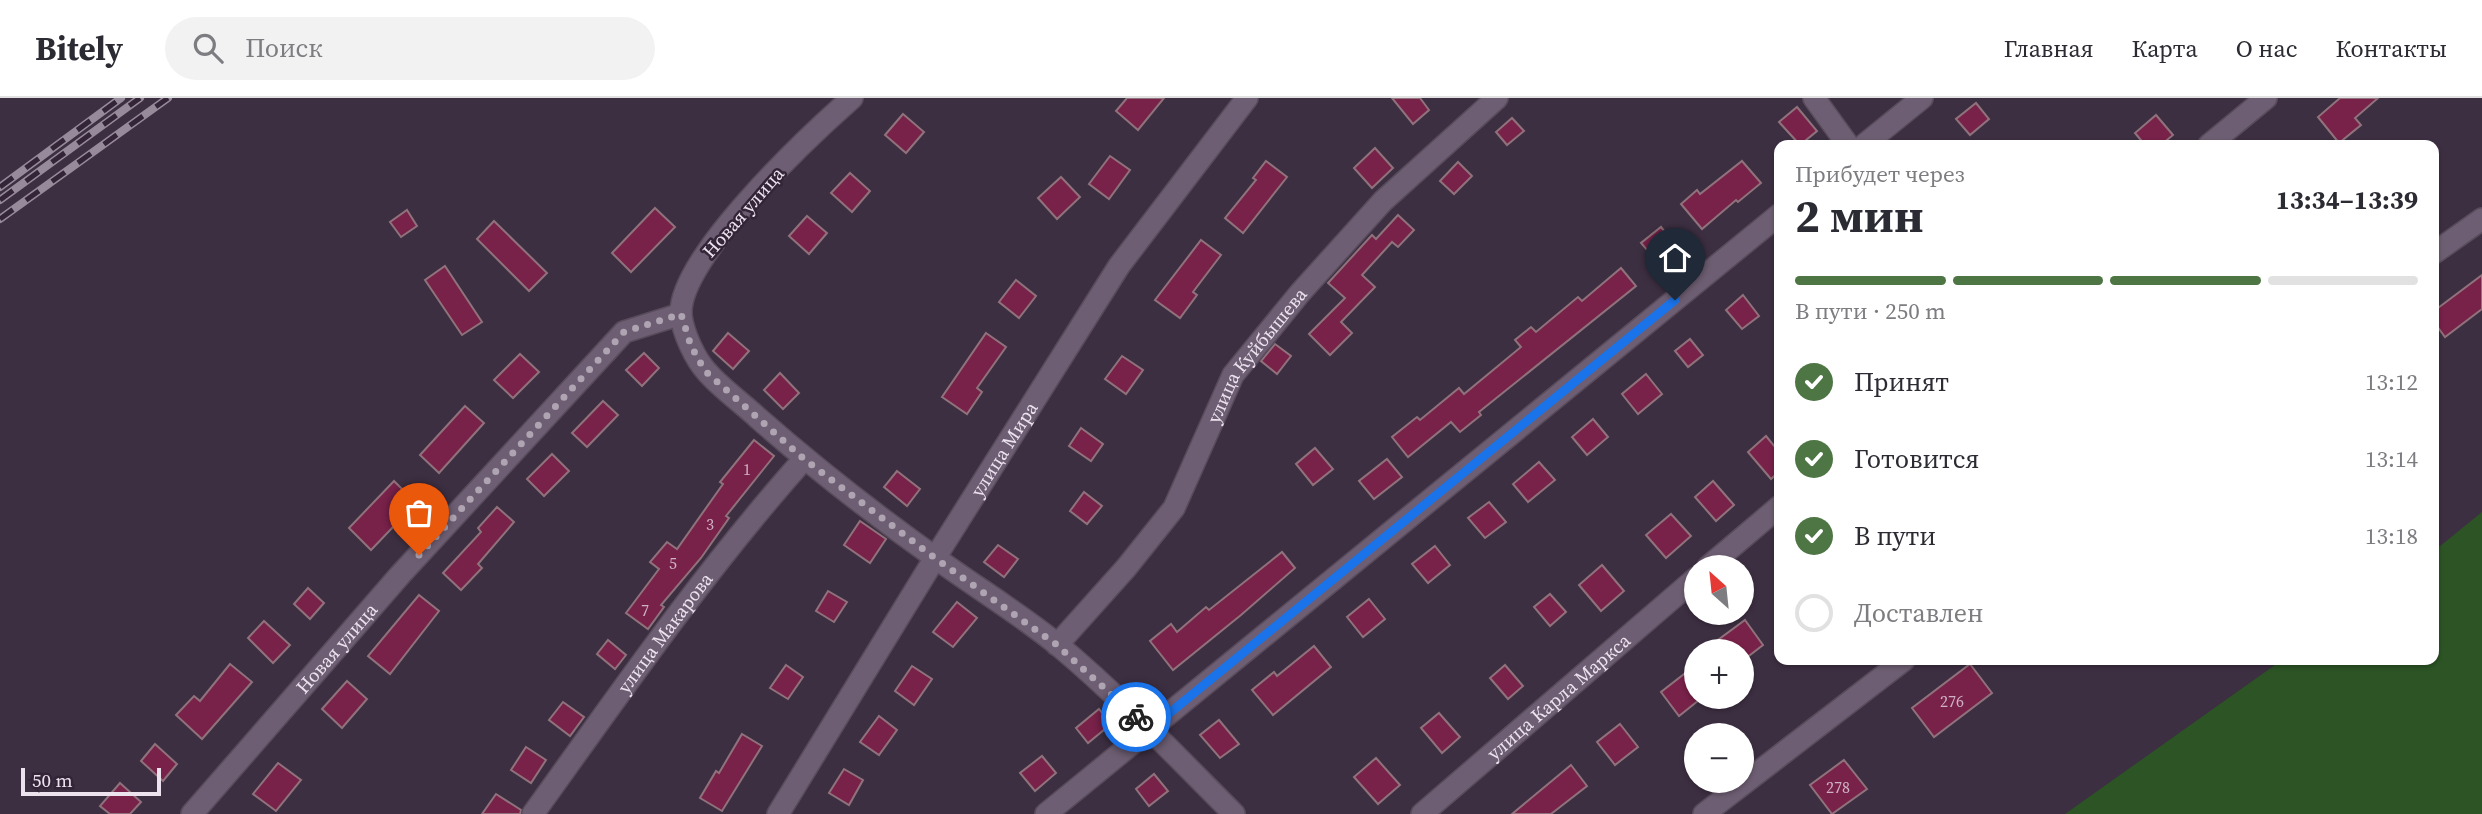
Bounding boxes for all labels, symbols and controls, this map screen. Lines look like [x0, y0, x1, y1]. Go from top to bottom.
search box [165, 17, 655, 80]
text: Bitely [35, 26, 123, 71]
icon: search [189, 29, 227, 67]
text: Поиск [245, 30, 323, 66]
text: Главная [2004, 32, 2093, 65]
text: Карта [2131, 32, 2198, 65]
text: О нас [2236, 32, 2297, 65]
text: Контакты [2335, 32, 2447, 65]
text: Прибудет через [1795, 158, 1965, 190]
street label: Новая улица [696, 161, 790, 263]
text: 13:34–13:39 [2276, 182, 2418, 218]
text: 2 мин [1795, 184, 1924, 247]
pin [1645, 228, 1705, 300]
icon: home [1656, 239, 1694, 277]
street label: улица Куйбышева [1200, 281, 1313, 427]
text: В пути · 250 m [1795, 295, 1946, 327]
icon: check [1795, 363, 1833, 401]
text: Принят [1854, 364, 1949, 400]
text: 13:12 [2365, 366, 2418, 398]
street label: улица Мира [964, 396, 1044, 502]
icon: check [1795, 440, 1833, 478]
text: Готовится [1854, 441, 1979, 477]
text: 13:14 [2365, 443, 2418, 475]
house number: 1 [743, 458, 751, 480]
pin [389, 483, 449, 555]
icon: bag [400, 494, 438, 532]
house number: 3 [706, 513, 714, 535]
icon: check [1795, 517, 1833, 555]
text: В пути [1854, 518, 1936, 554]
text: 13:18 [2365, 520, 2418, 552]
house number: 5 [669, 552, 677, 574]
north arrow [1684, 555, 1754, 625]
map controls [1684, 555, 1754, 793]
street label: улица Макарова [611, 567, 719, 698]
text: Доставлен [1854, 595, 1983, 631]
street label: Новая улица [290, 597, 383, 699]
house number: 7 [641, 599, 649, 621]
street label: улица Карла Маркса [1481, 627, 1636, 766]
button: + [1684, 639, 1754, 709]
courier [1101, 682, 1171, 752]
house number: 276 [1940, 690, 1964, 712]
icon: bike [1117, 698, 1155, 736]
button: − [1684, 723, 1754, 793]
scale bar [21, 765, 161, 797]
text: 50 m [32, 767, 73, 793]
house number: 278 [1826, 776, 1850, 798]

